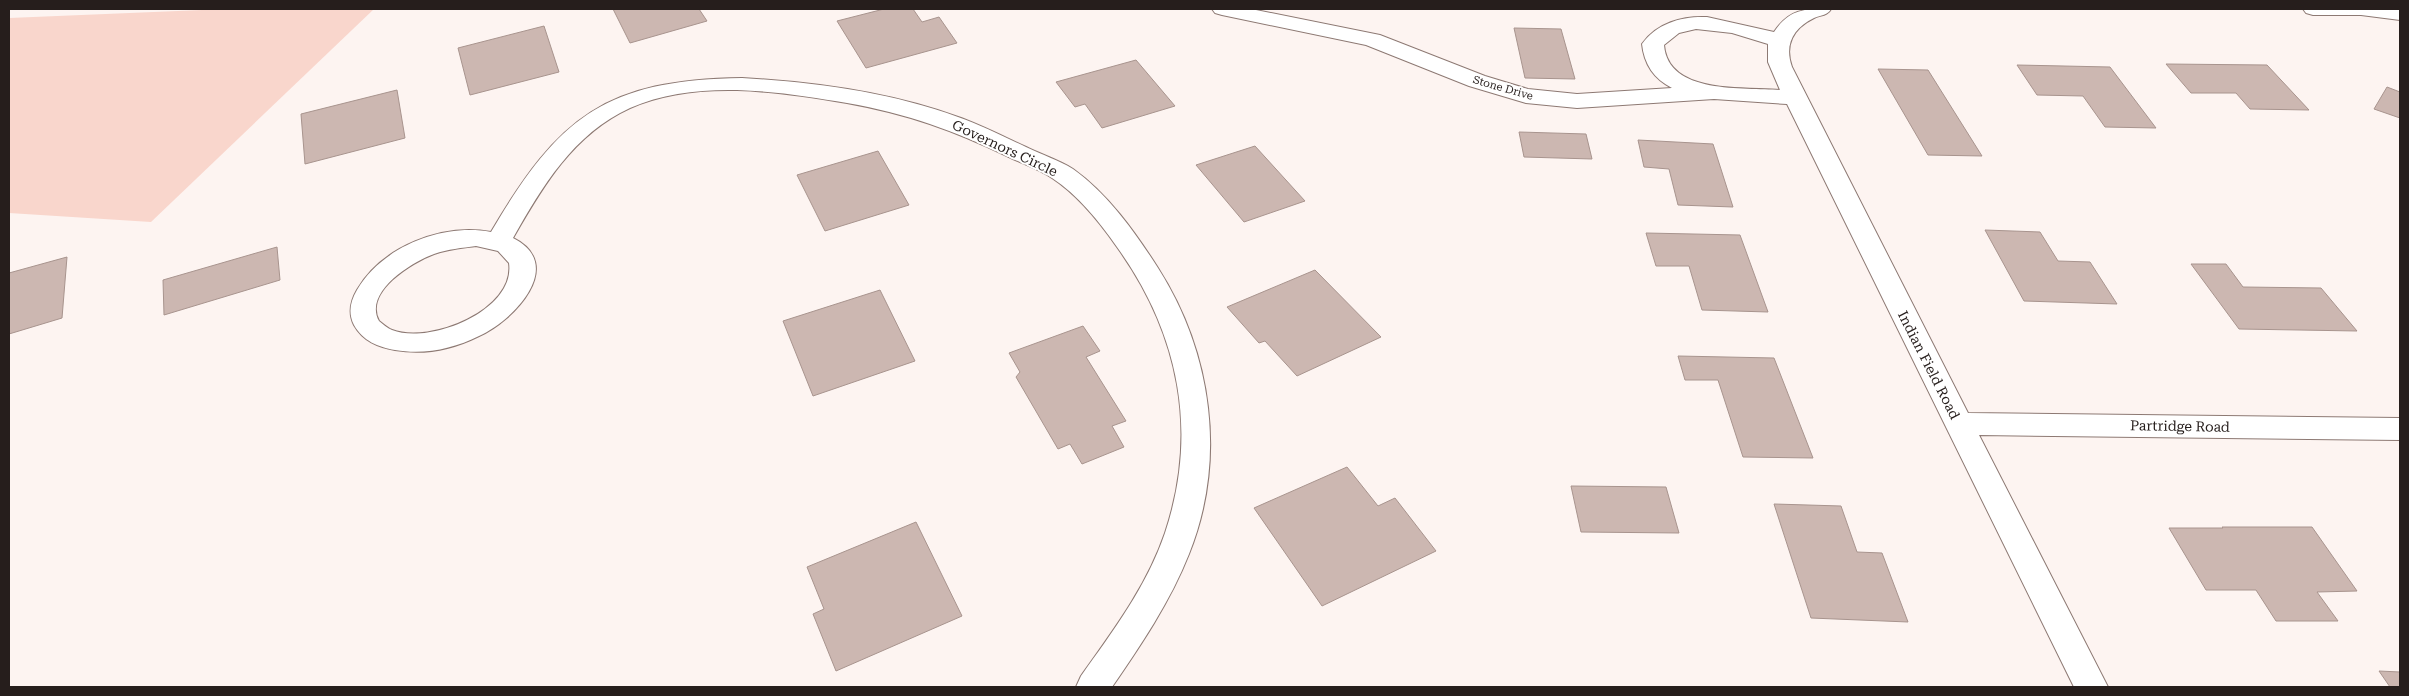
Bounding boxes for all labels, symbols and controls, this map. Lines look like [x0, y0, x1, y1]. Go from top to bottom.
street label: Stone Drive [1471, 73, 1535, 103]
street label: Governors Circle [950, 117, 1061, 180]
street label: Indian Field Road [1895, 308, 1963, 422]
street label: Partridge Road [2130, 417, 2230, 435]

